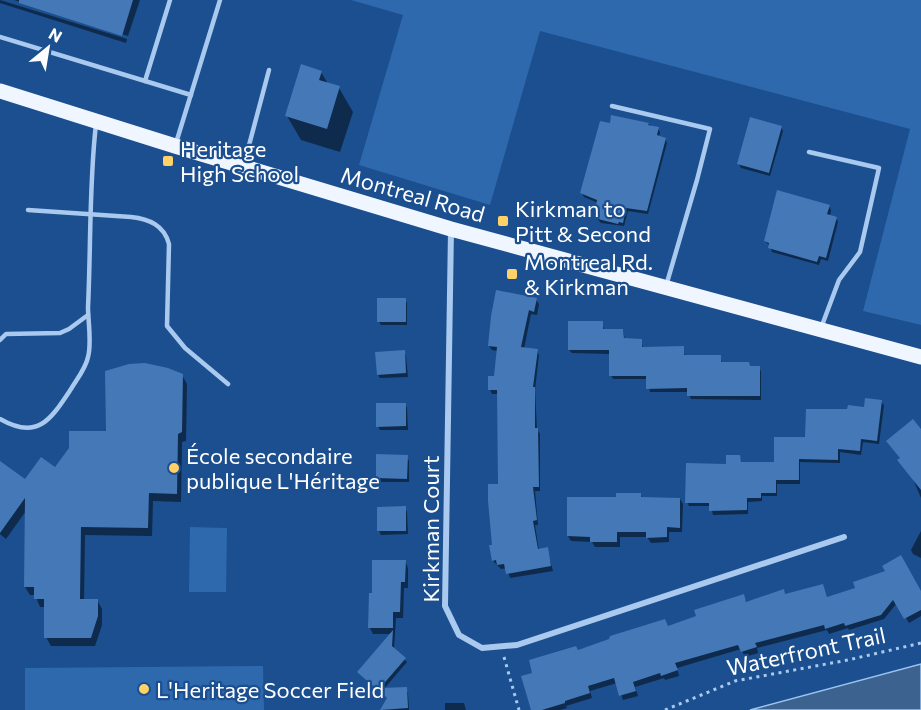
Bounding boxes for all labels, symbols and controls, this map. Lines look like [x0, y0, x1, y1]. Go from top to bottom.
north arrow [18, 18, 78, 78]
text: N [46, 23, 66, 46]
place label: Heritage High School [180, 135, 299, 187]
marker: Heritage High School [161, 154, 175, 168]
street label: Montreal Road [338, 161, 488, 227]
place label: Kirkman to Pitt & Second [515, 195, 651, 247]
marker: Kirkman to Pitt & Second [496, 214, 510, 228]
place label: Montreal Rd. & Kirkman [524, 248, 653, 300]
marker: Montreal Rd. & Kirkman [505, 267, 519, 281]
place label: École secondaire publique L'Héritage [186, 442, 380, 494]
street label: Kirkman Court [417, 456, 444, 602]
marker: École secondaire publique L'Héritage [167, 461, 181, 475]
street label: Waterfront Trail [724, 621, 888, 681]
place label: L'Heritage Soccer Field [156, 676, 384, 703]
marker: L'Heritage Soccer Field [137, 682, 151, 696]

